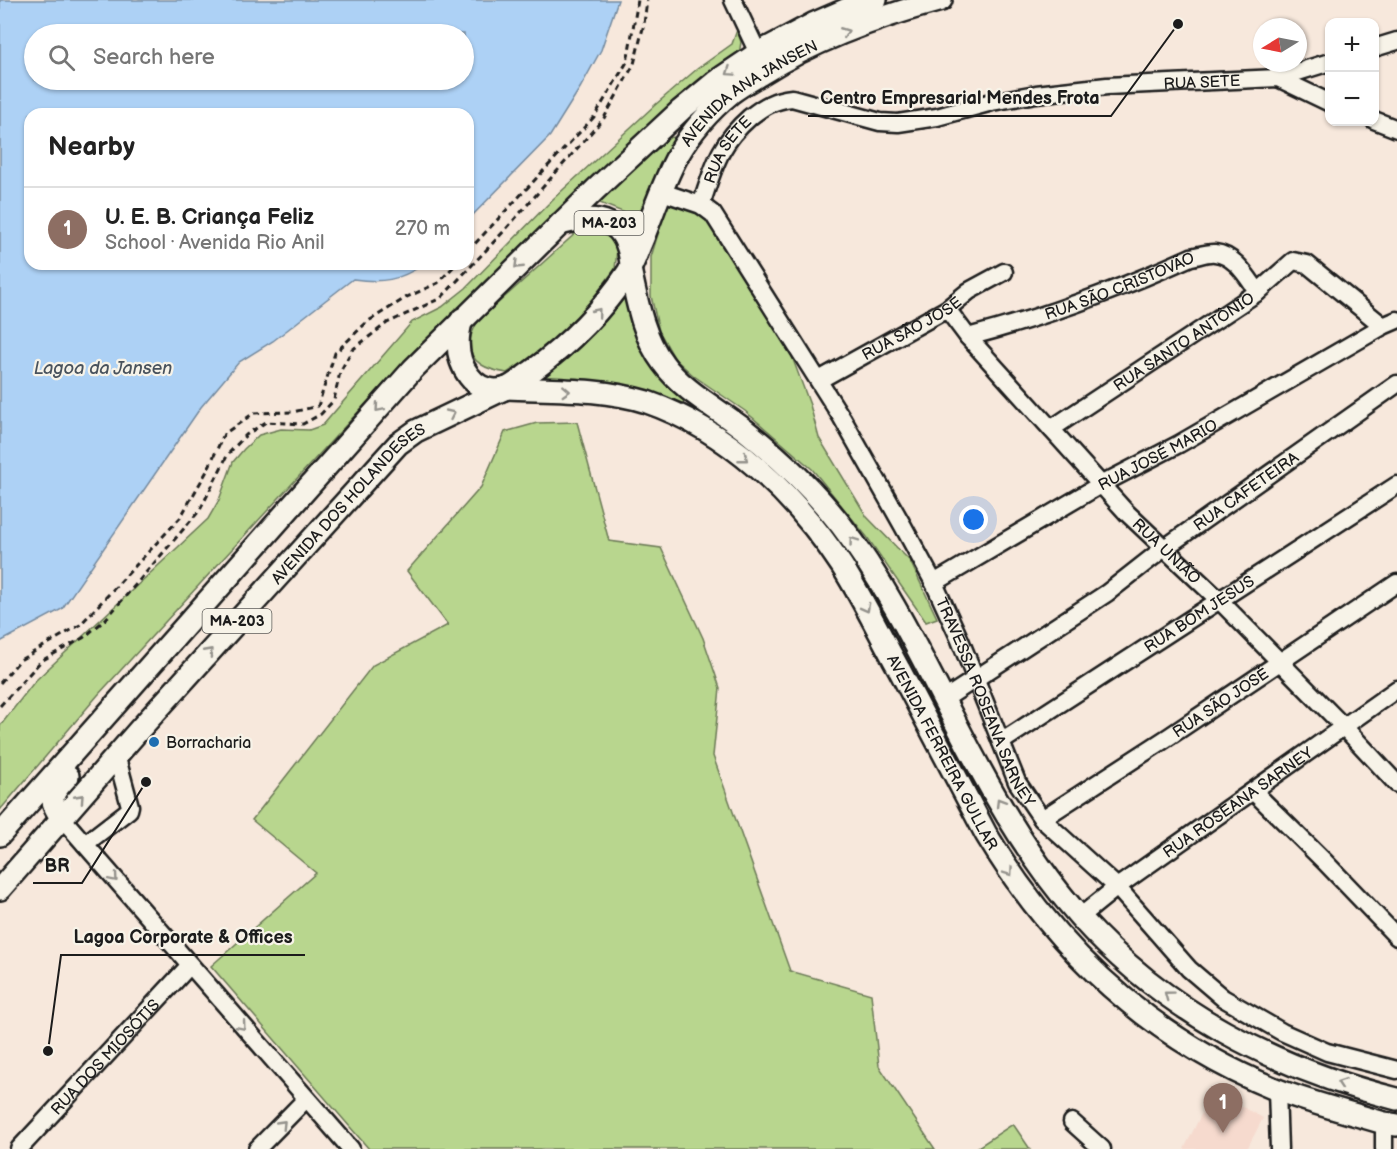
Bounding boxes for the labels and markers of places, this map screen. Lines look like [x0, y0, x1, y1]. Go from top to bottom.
callout: Centro Empresarial Mendes Frota [808, 80, 1111, 116]
place label: Borracharia [166, 734, 251, 753]
marker: Borracharia [147, 735, 161, 749]
callout: BR [33, 847, 82, 883]
callout: Lagoa Corporate & Offices [61, 919, 305, 955]
pin: 1 [1204, 1084, 1242, 1133]

